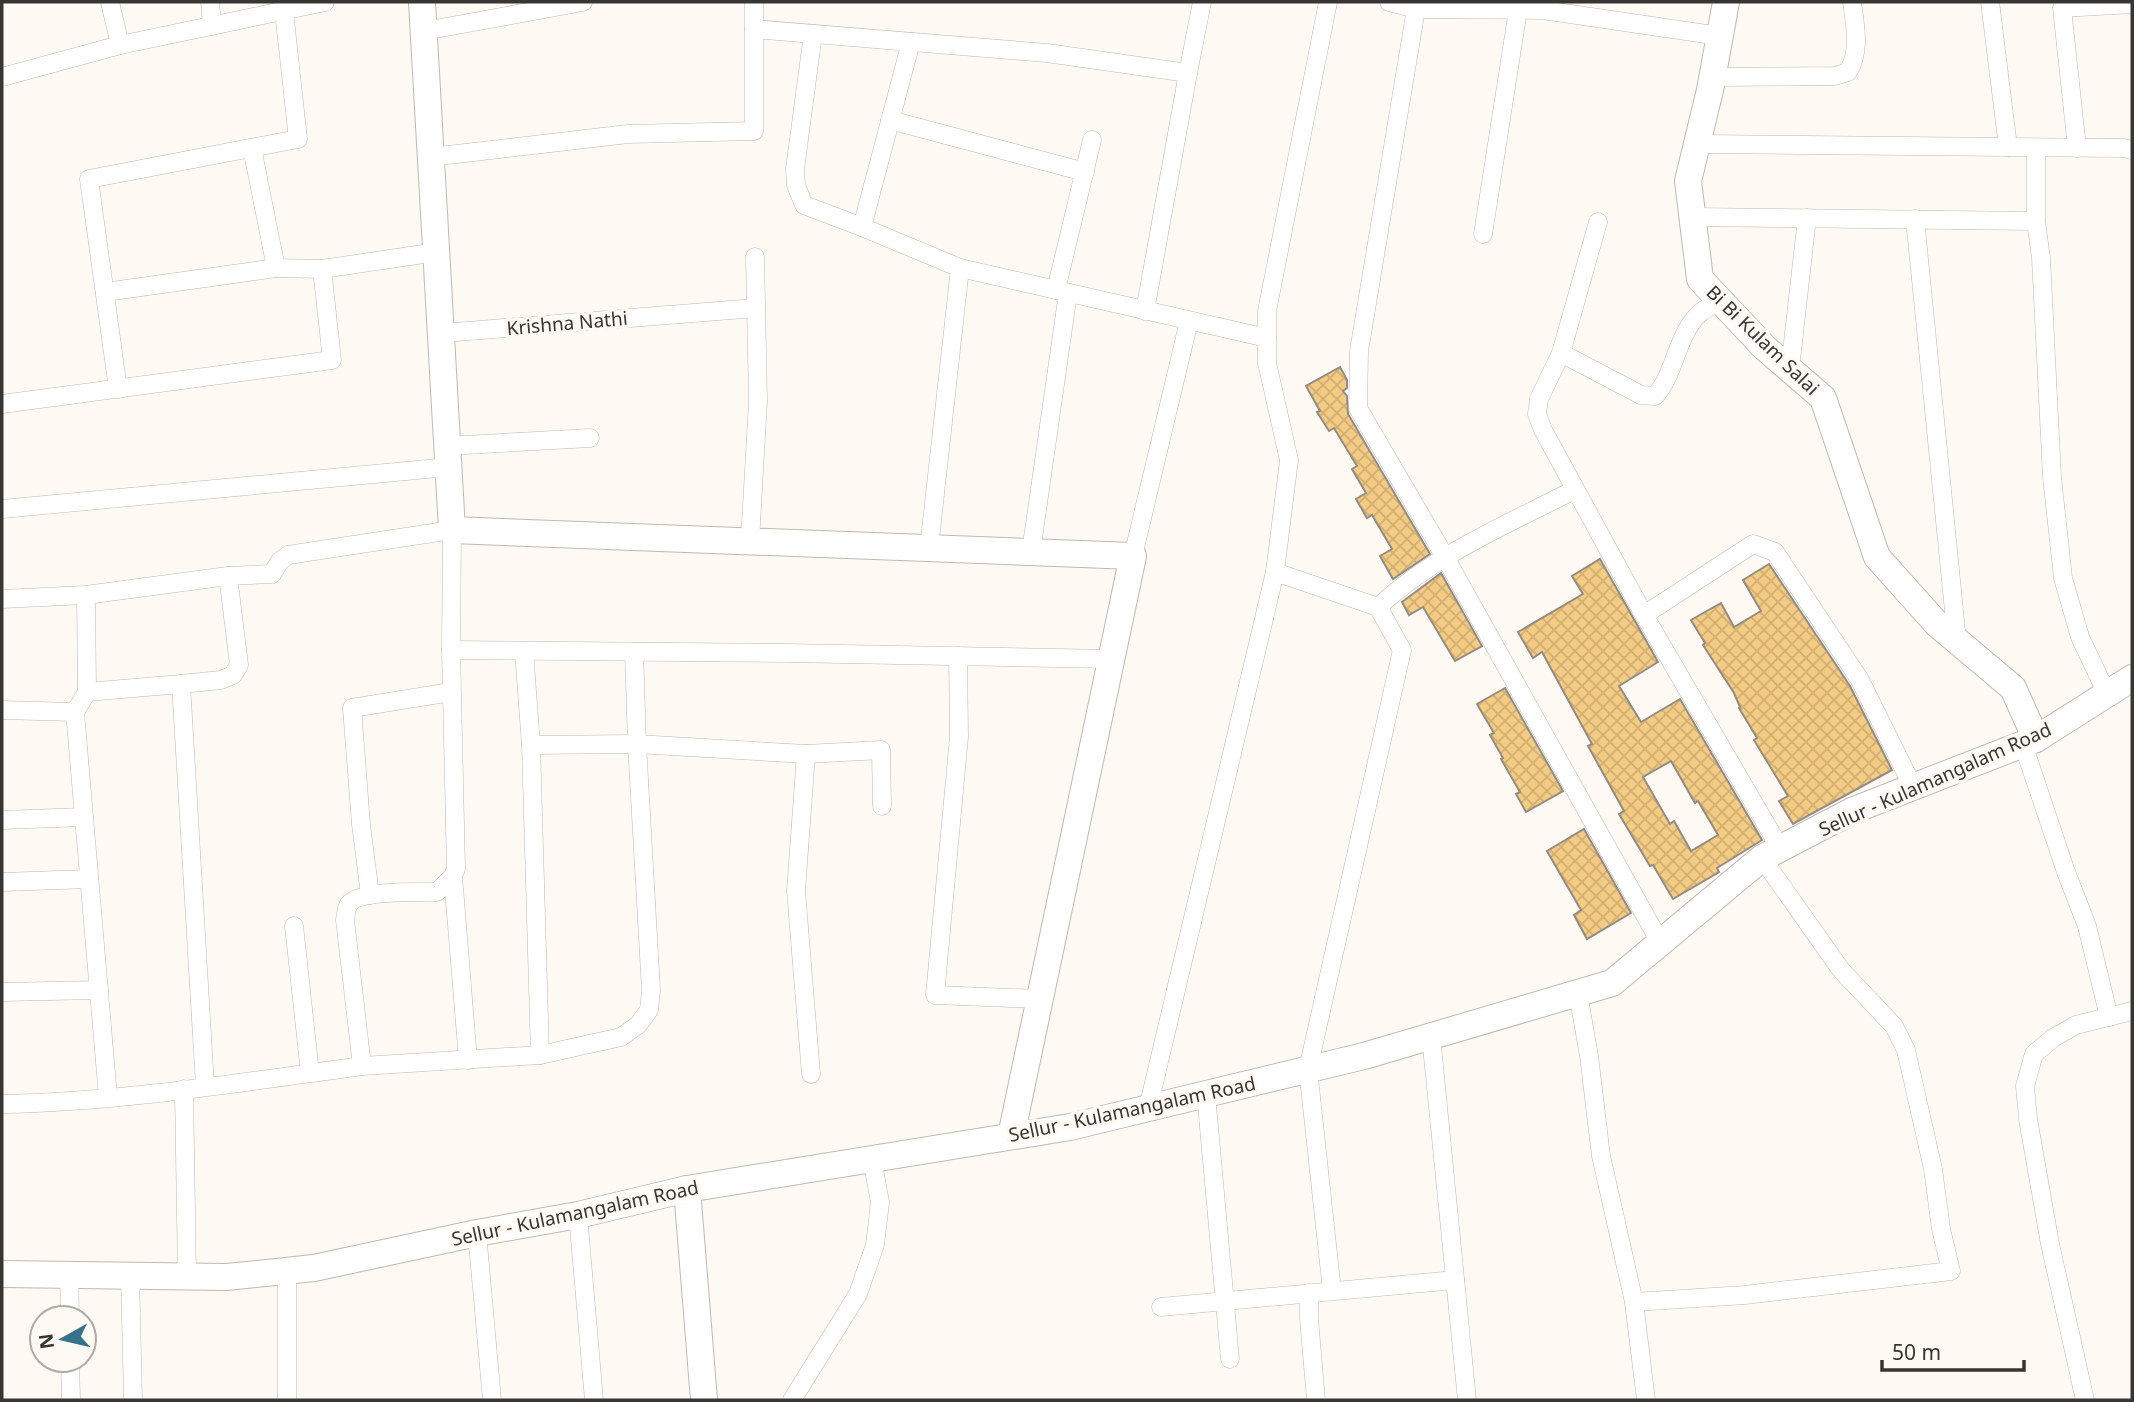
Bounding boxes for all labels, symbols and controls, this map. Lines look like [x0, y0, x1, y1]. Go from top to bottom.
street label: Bi Bi Kulam Salai [1701, 279, 1825, 401]
street label: Krishna Nathi [505, 305, 629, 341]
street label: Sellur - Kulamangalam Road [1815, 716, 2055, 842]
street label: Sellur - Kulamangalam Road [1006, 1070, 1258, 1148]
street label: Sellur - Kulamangalam Road [449, 1174, 701, 1252]
north arrow [28, 1304, 98, 1374]
scale bar [1882, 1328, 2024, 1372]
text: N [32, 1332, 60, 1351]
text: 50 m [1892, 1338, 1941, 1366]

